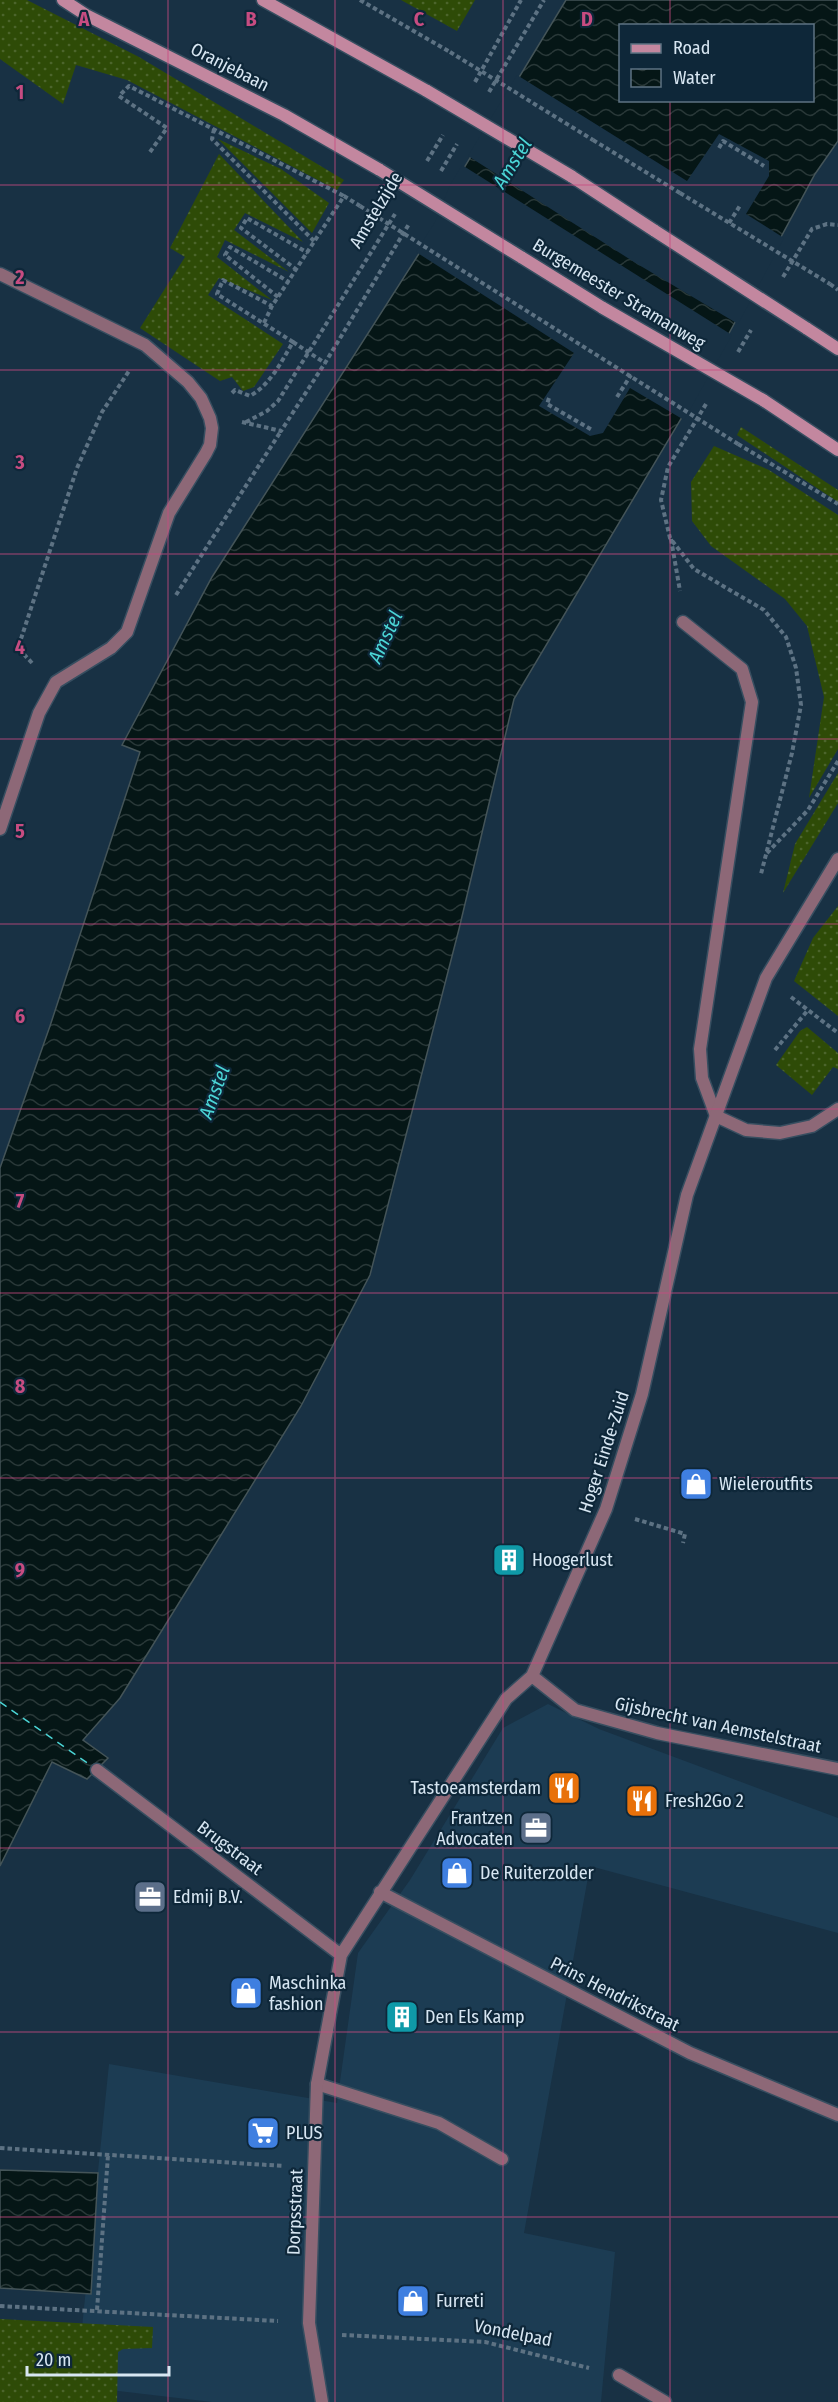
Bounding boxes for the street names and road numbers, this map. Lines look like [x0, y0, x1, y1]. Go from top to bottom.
street label: Oranjebaan [187, 38, 273, 96]
street label: Amstelzijde [345, 168, 407, 252]
street label: Burgemeester Stramanweg [529, 234, 710, 355]
street label: Hoger Einde-Zuid [574, 1388, 634, 1516]
street label: Gijsbrecht van Aemstelstraat [613, 1692, 823, 1758]
street label: Brugstraat [193, 1816, 267, 1880]
street label: Prins Hendrikstraat [547, 1952, 683, 2036]
street label: Dorpsstraat [283, 2169, 307, 2255]
street label: Vondelpad [472, 2315, 554, 2351]

